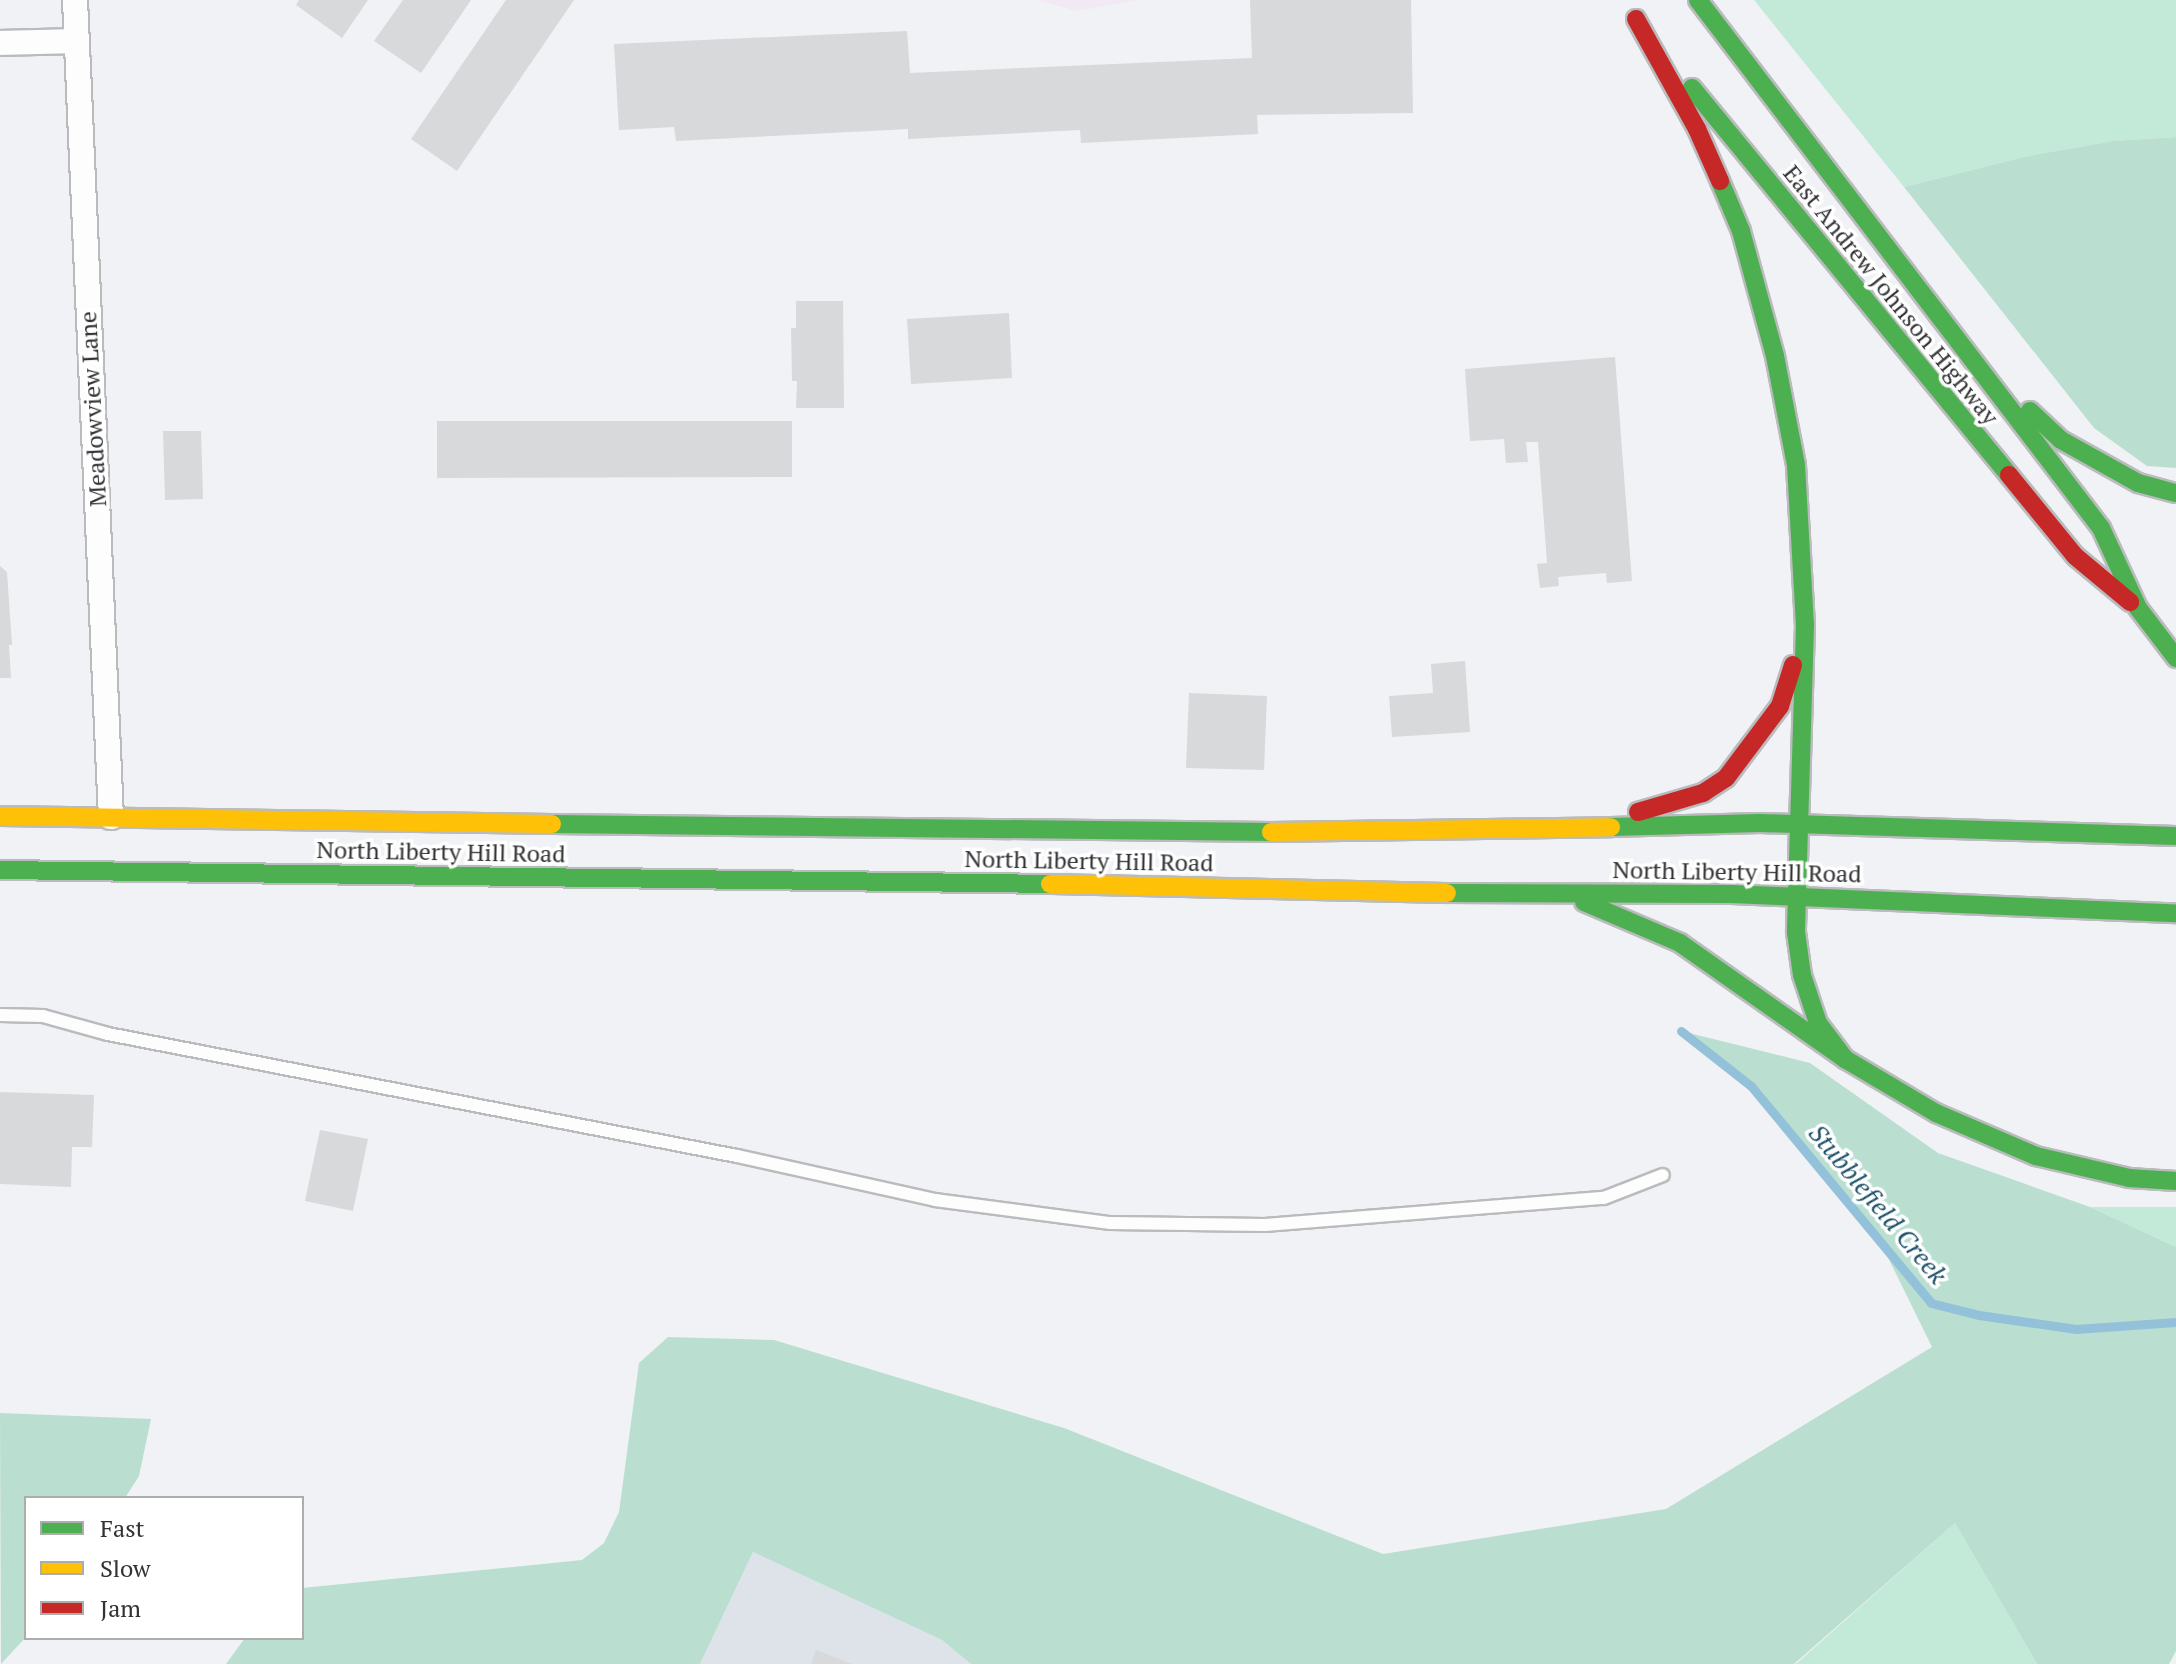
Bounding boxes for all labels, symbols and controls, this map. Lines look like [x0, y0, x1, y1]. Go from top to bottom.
street label: East Andrew Johnson Highway [1777, 159, 2005, 431]
street label: Meadowview Lane [73, 310, 113, 508]
street label: North Liberty Hill Road [316, 835, 566, 869]
street label: North Liberty Hill Road [964, 844, 1214, 878]
street label: North Liberty Hill Road [1612, 855, 1862, 889]
water label: Stubblefield Creek [1802, 1118, 1954, 1290]
legend [24, 1496, 304, 1640]
text: Fast [100, 1512, 144, 1544]
text: Slow [100, 1552, 151, 1584]
text: Jam [100, 1592, 141, 1624]

